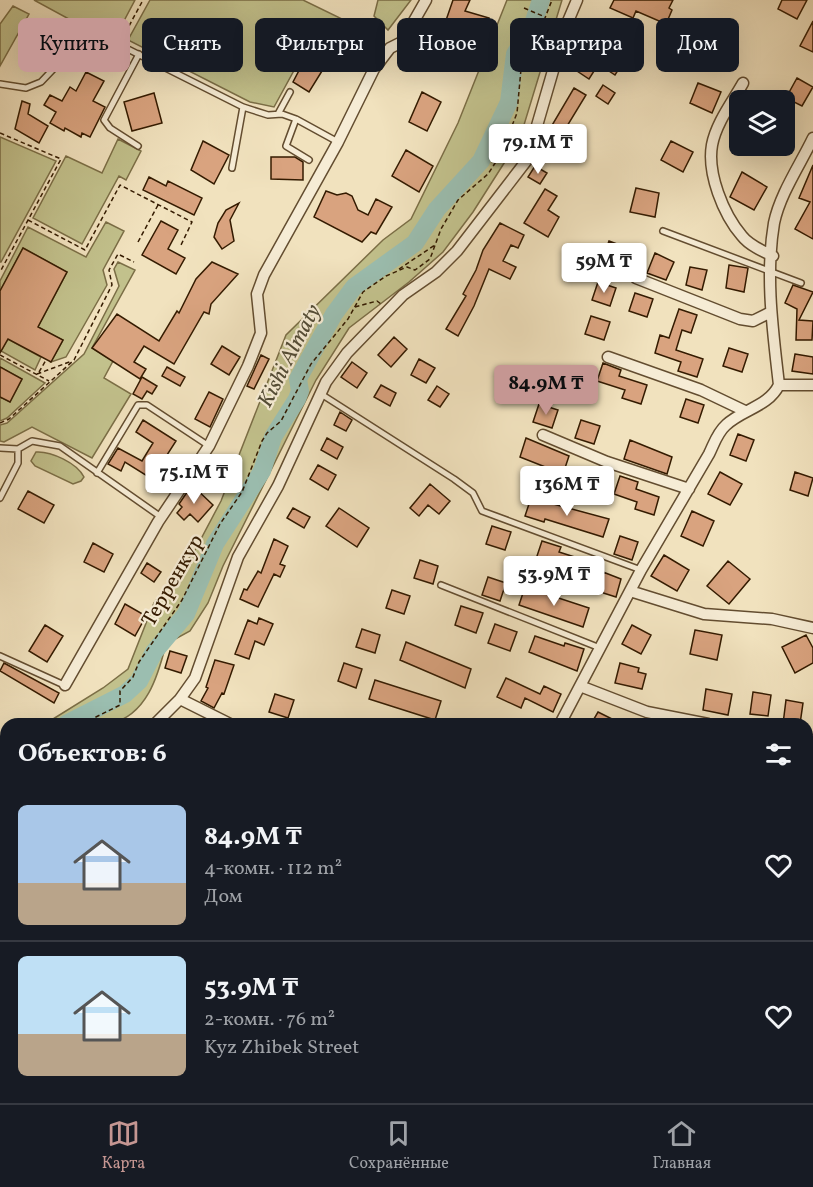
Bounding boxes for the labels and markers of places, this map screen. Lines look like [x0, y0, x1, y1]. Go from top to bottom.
pin: 79.1M ₸ [483, 124, 593, 175]
pin: 59M ₸ [562, 243, 646, 294]
pin: 84.9M ₸ [491, 365, 601, 416]
pin: 75.1M ₸ [139, 454, 249, 505]
pin: 136M ₸ [518, 466, 616, 517]
pin: 53.9M ₸ [499, 556, 609, 607]

